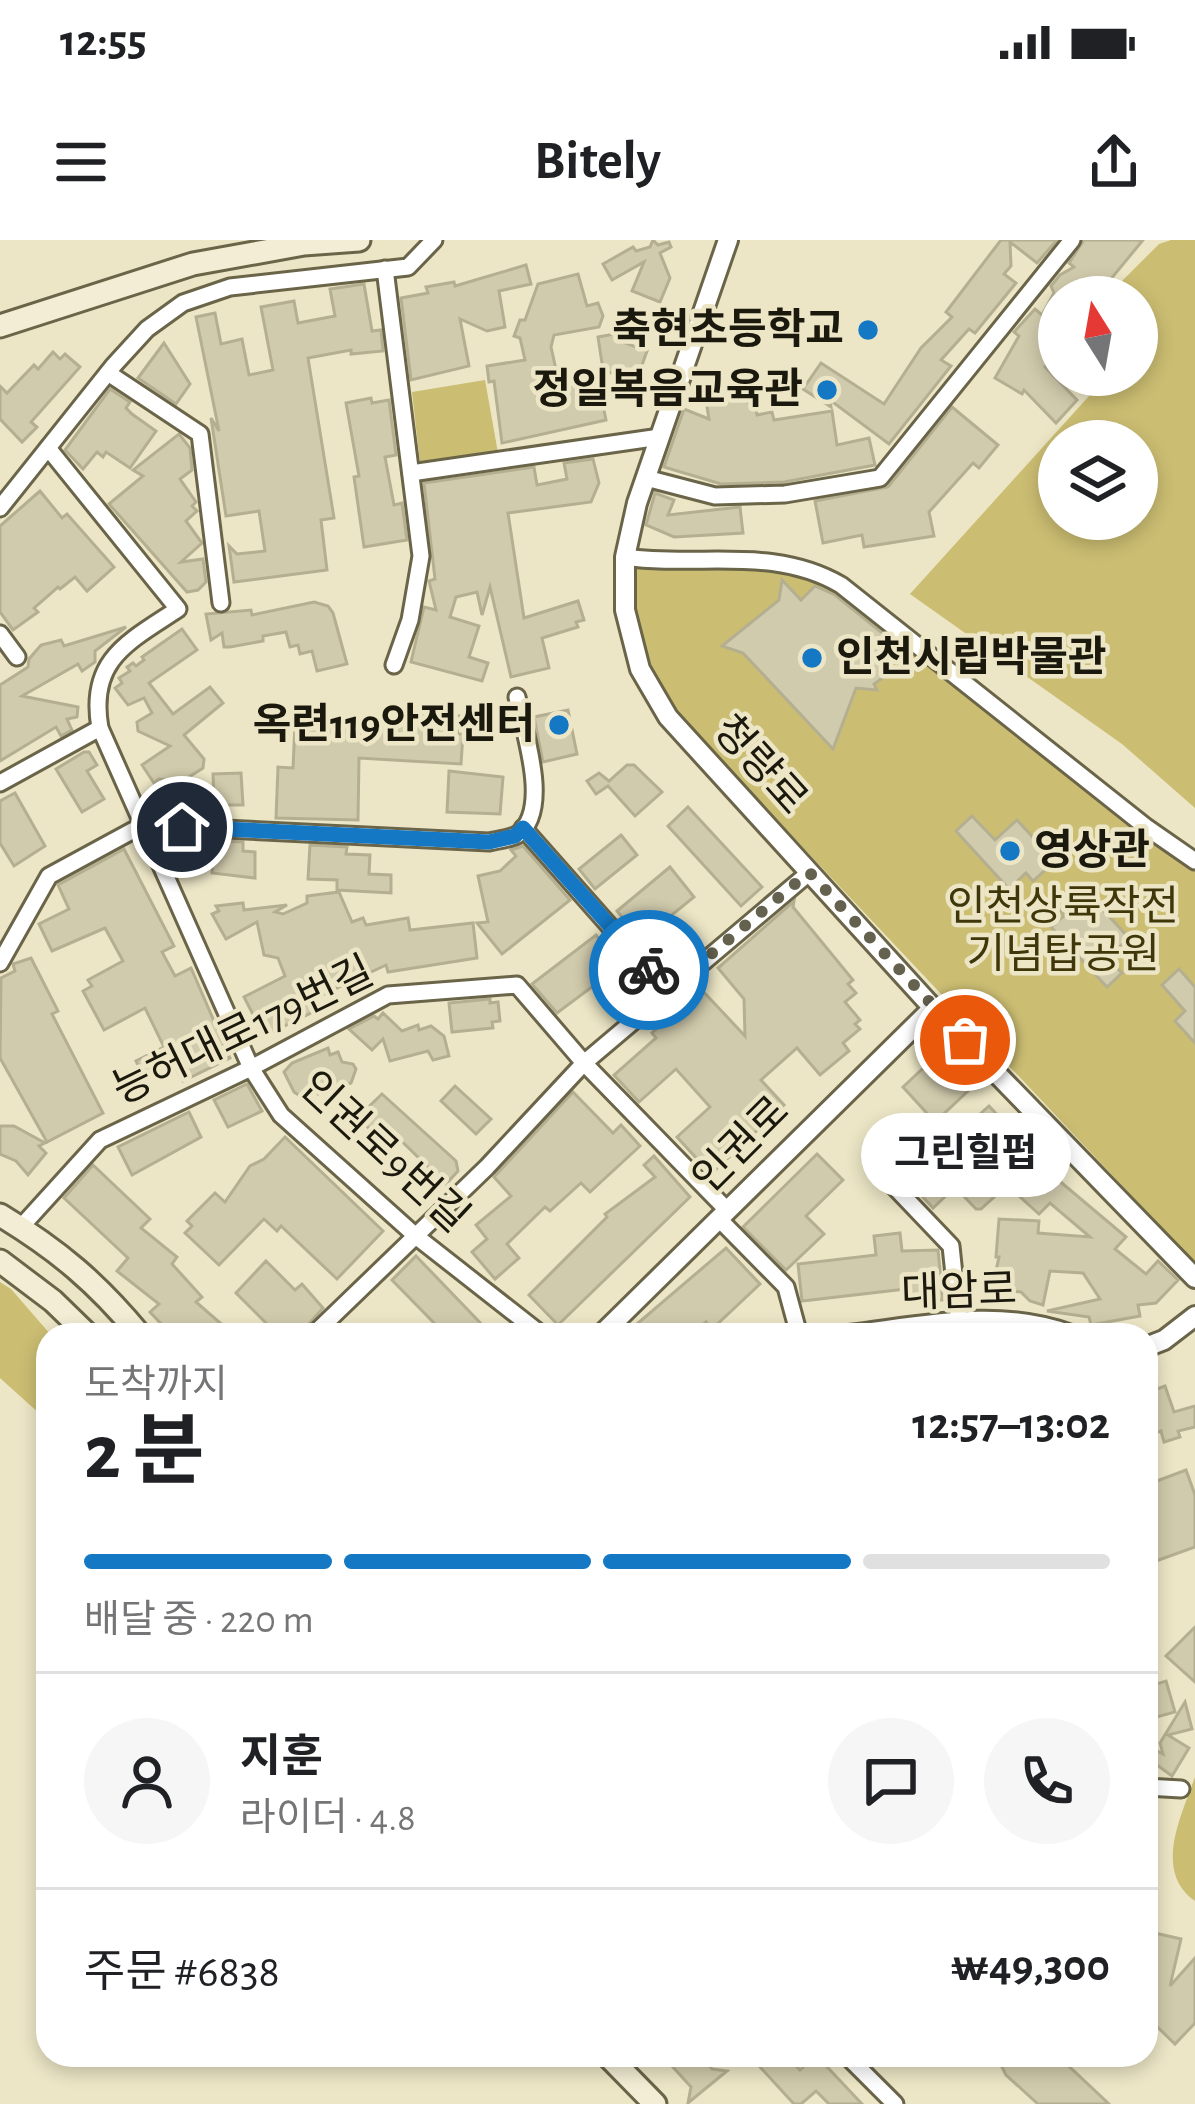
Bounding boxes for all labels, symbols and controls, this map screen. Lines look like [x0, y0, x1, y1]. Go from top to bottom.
text: 12:55 [60, 19, 147, 64]
icon: menu [48, 129, 114, 195]
icon: share [1081, 129, 1147, 195]
text: Bitely [534, 135, 661, 189]
north arrow [1038, 276, 1158, 396]
map controls [1038, 276, 1158, 540]
place label: 축현초등학교 [612, 307, 844, 351]
marker: 축현초등학교 [855, 317, 881, 343]
place label: 정일복음교육관 [533, 367, 803, 411]
marker: 정일복음교육관 [814, 377, 840, 403]
button: layers [1038, 420, 1158, 540]
place label: 인천시립박물관 [836, 635, 1106, 679]
marker: 인천시립박물관 [799, 645, 825, 671]
place label: 옥련119안전센터 [253, 702, 535, 746]
street label: 청량로 [706, 707, 815, 822]
marker: 옥련119안전센터 [546, 712, 572, 738]
pin [131, 776, 233, 878]
icon: home [149, 794, 215, 860]
place label: 영상관 [1034, 828, 1150, 872]
marker: 영상관 [997, 838, 1023, 864]
park label: 인천상륙작전 기념탑공원 [947, 885, 1179, 976]
courier [589, 910, 709, 1030]
icon: bike [616, 937, 682, 1003]
street label: 능허대로179번길 [106, 949, 380, 1112]
pin [914, 989, 1016, 1091]
icon: bag [932, 1007, 998, 1073]
street label: 인권로9번길 [292, 1063, 477, 1240]
street label: 인권로 [684, 1088, 797, 1201]
callout: 그린힐펍 [860, 1112, 1070, 1196]
text: 그린힐펍 [894, 1135, 1038, 1174]
street label: 대암로 [900, 1268, 1018, 1315]
text: 도착까지 [84, 1366, 228, 1405]
text: 12:57–13:02 [912, 1402, 1110, 1447]
text: 2 분 [84, 1415, 204, 1493]
text: 배달 중 · 220 m [84, 1601, 314, 1640]
button: person [84, 1718, 210, 1844]
button: chat [828, 1718, 954, 1844]
button: phone [984, 1718, 1110, 1844]
text: 지훈 [240, 1735, 323, 1780]
text: 라이더 · 4.8 [240, 1799, 416, 1838]
text: ₩49,300 [950, 1944, 1110, 1989]
text: 주문 #6838 [84, 1950, 280, 1995]

